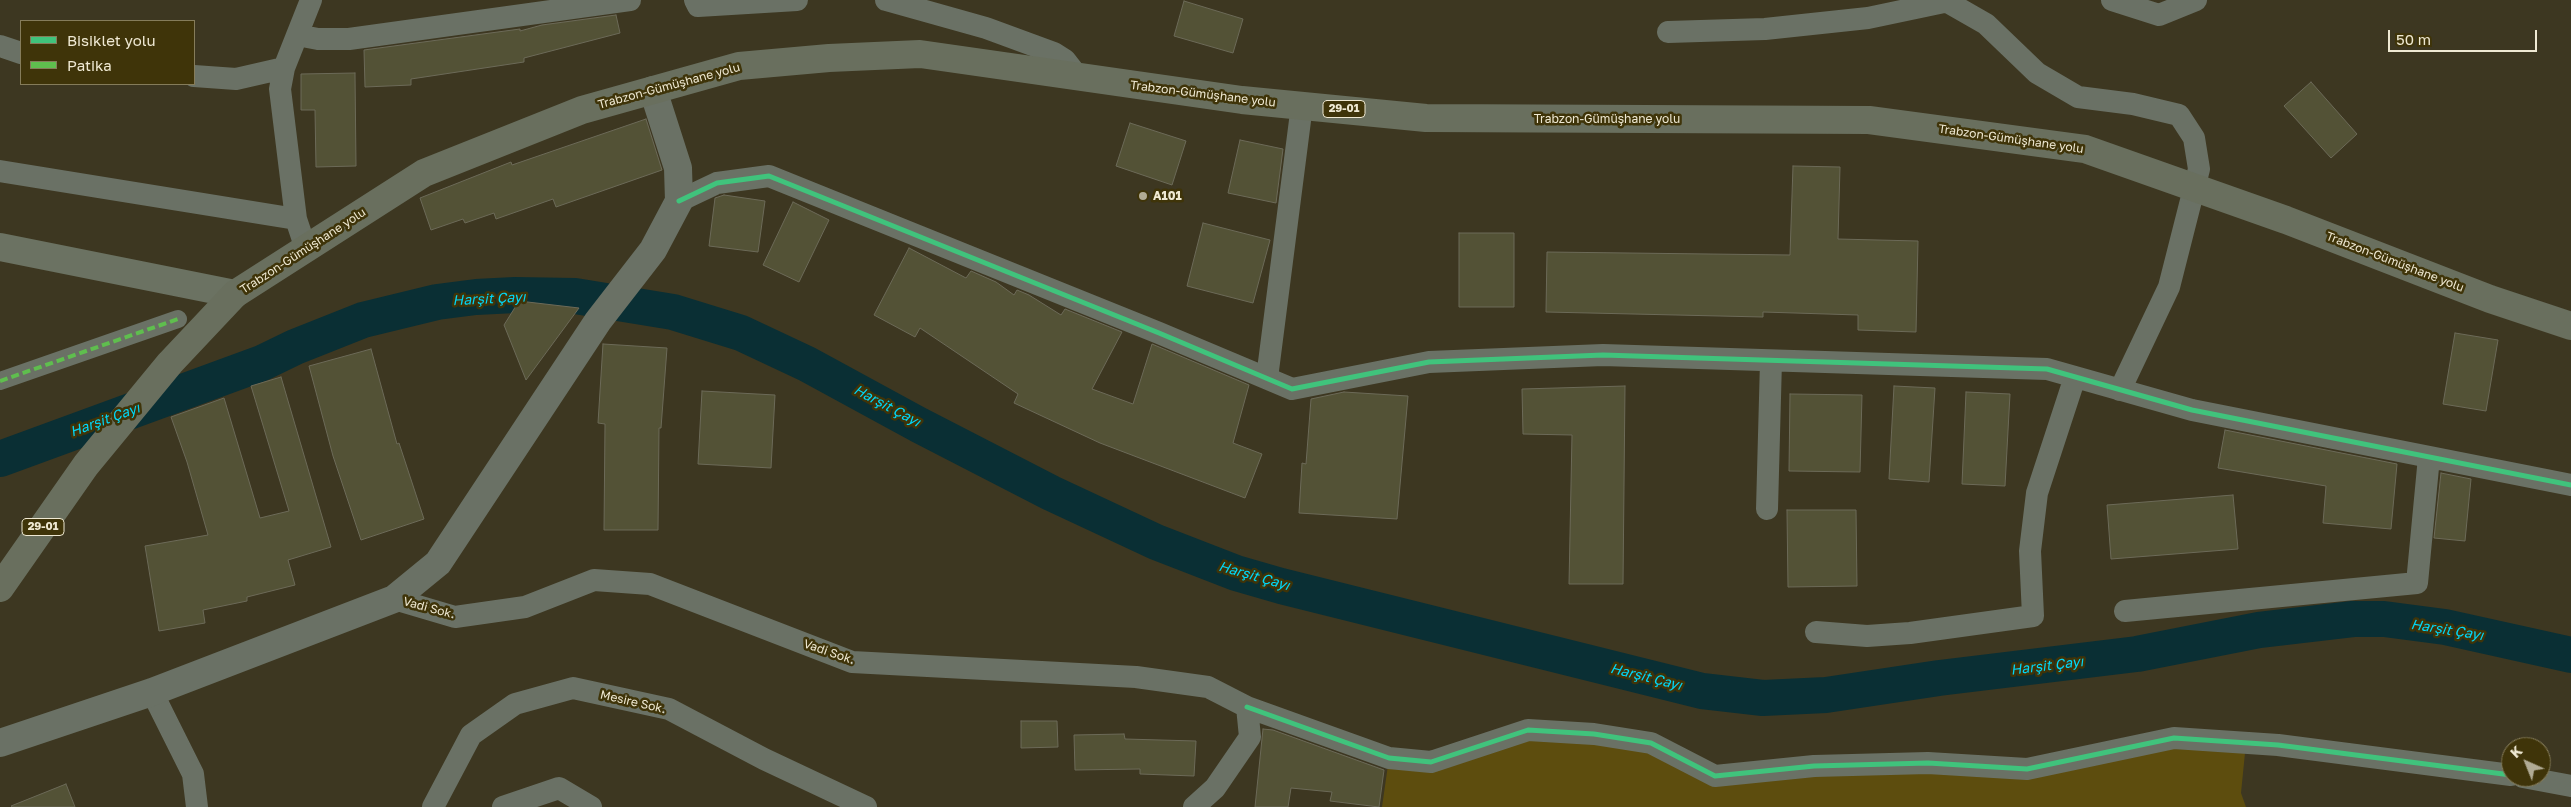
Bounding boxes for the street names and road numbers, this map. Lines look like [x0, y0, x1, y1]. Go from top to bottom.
street label: Trabzon-Gümüşhane yolu [596, 60, 742, 112]
street label: Trabzon-Gümüşhane yolu [1129, 78, 1277, 110]
road number: 29-01 [1323, 100, 1365, 118]
street label: Trabzon-Gümüşhane yolu [1534, 112, 1680, 126]
street label: Trabzon-Gümüşhane yolu [1937, 122, 2085, 156]
street label: Trabzon-Gümüşhane yolu [238, 205, 368, 297]
street label: Trabzon-Gümüşhane yolu [2324, 229, 2466, 295]
road number: 29-01 [22, 518, 64, 536]
street label: Vadi Sok. [402, 594, 456, 622]
street label: Vadi Sok. [802, 637, 856, 667]
street label: Mesire Sok. [599, 687, 667, 717]

